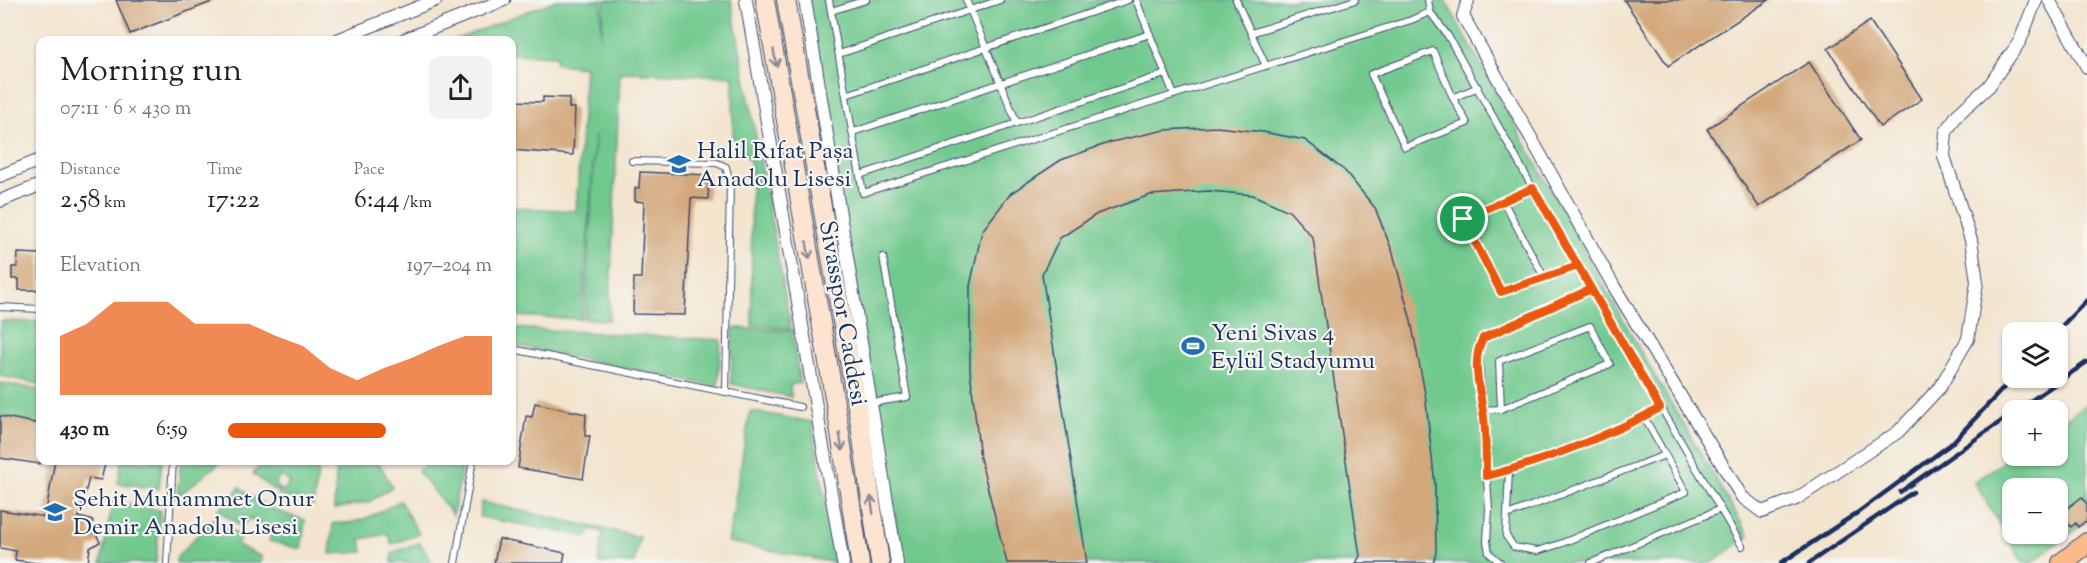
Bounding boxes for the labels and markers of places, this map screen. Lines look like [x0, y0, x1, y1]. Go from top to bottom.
place label: Halil Rıfat Paşa Anadolu Lisesi [697, 135, 854, 197]
school or university icon: Halil Rıfat Paşa Anadolu Lisesi [666, 151, 692, 177]
pin [1437, 193, 1488, 244]
place label: Yeni Sivas 4 Eylül Stadyumu [1211, 317, 1375, 379]
sports icon: Yeni Sivas 4 Eylül Stadyumu [1180, 333, 1206, 359]
place label: Şehit Muhammet Onur Demir Anadolu Lisesi [73, 483, 314, 545]
school or university icon: Şehit Muhammet Onur Demir Anadolu Lisesi [42, 499, 68, 525]

